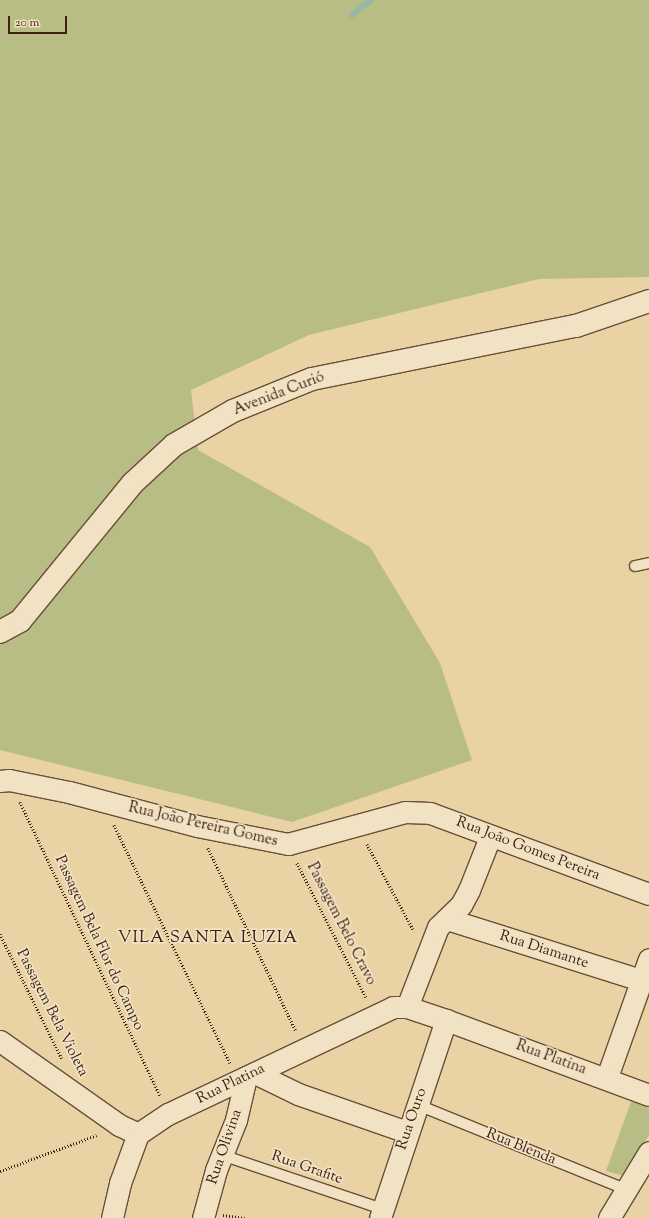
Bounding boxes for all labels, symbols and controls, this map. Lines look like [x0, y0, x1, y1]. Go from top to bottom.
scale bar [10, 8, 69, 34]
text: 20 m [15, 14, 39, 32]
street label: Avenida Curió [231, 368, 327, 420]
street label: Rua João Pereira Gomes [127, 799, 279, 851]
street label: Rua João Gomes Pereira [453, 813, 603, 885]
street label: Passagem Bela Flor do Campo [51, 853, 147, 1033]
street label: Passagem Belo Cravo [302, 860, 380, 988]
street label: Rua Diamante [497, 927, 591, 973]
district label: VILA SANTA LUZIA [118, 929, 298, 949]
street label: Passagem Bela Violeta [12, 946, 92, 1080]
street label: Rua Platina [513, 1037, 589, 1079]
street label: Rua Platina [194, 1060, 268, 1108]
street label: Rua Ouro [393, 1086, 431, 1152]
street label: Rua Olivina [204, 1107, 246, 1187]
street label: Rua Blenda [484, 1125, 558, 1169]
street label: Rua Grafite [269, 1147, 345, 1189]

